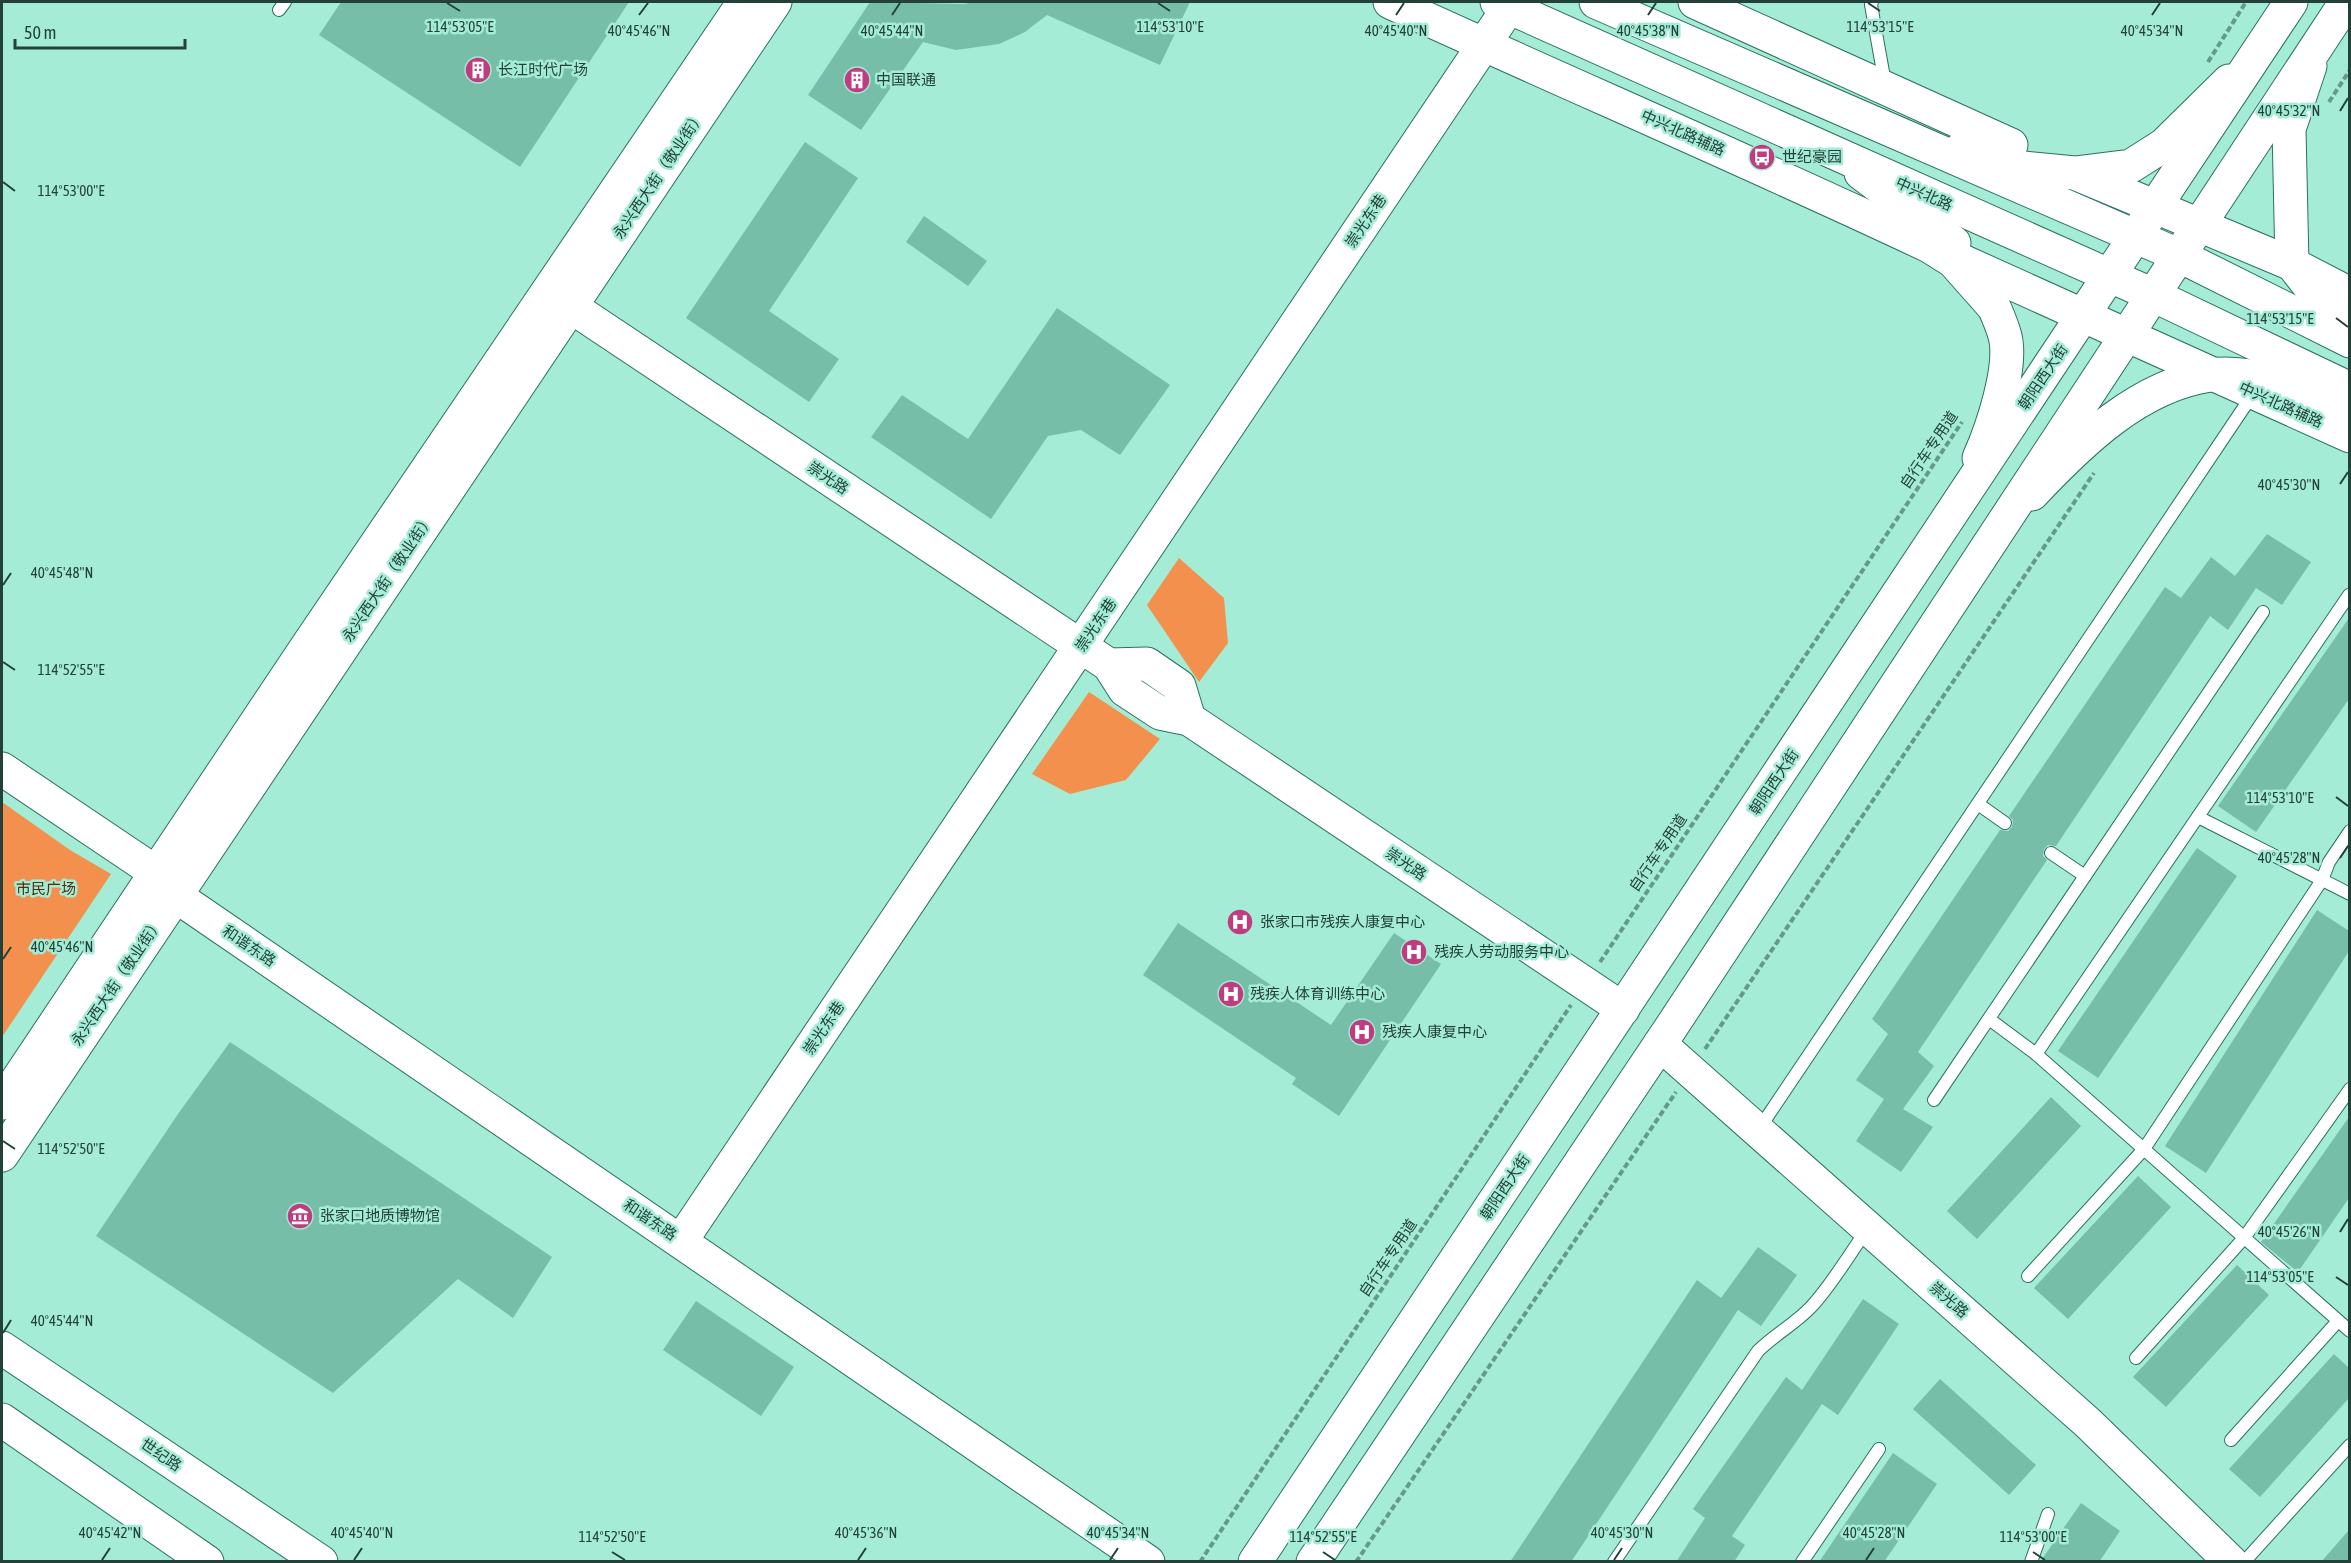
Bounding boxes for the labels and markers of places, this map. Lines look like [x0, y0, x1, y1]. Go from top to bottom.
building icon: 长江时代广场 [463, 55, 493, 85]
place label: 长江时代广场 [498, 61, 588, 78]
building icon: 中国联通 [842, 65, 872, 95]
place label: 中国联通 [876, 71, 936, 88]
bus stop icon: 世纪豪园 [1747, 142, 1777, 172]
place label: 世纪豪园 [1782, 148, 1842, 165]
hospital icon: 张家口市残疾人康复中心 [1225, 907, 1255, 937]
place label: 张家口市残疾人康复中心 [1260, 913, 1425, 930]
hospital icon: 残疾人劳动服务中心 [1399, 937, 1429, 967]
place label: 残疾人劳动服务中心 [1434, 943, 1569, 960]
hospital icon: 残疾人体育训练中心 [1216, 979, 1246, 1009]
place label: 残疾人体育训练中心 [1250, 985, 1385, 1002]
hospital icon: 残疾人康复中心 [1347, 1017, 1377, 1047]
place label: 残疾人康复中心 [1382, 1023, 1487, 1040]
museum icon: 张家口地质博物馆 [285, 1201, 315, 1231]
place label: 张家口地质博物馆 [320, 1207, 440, 1224]

